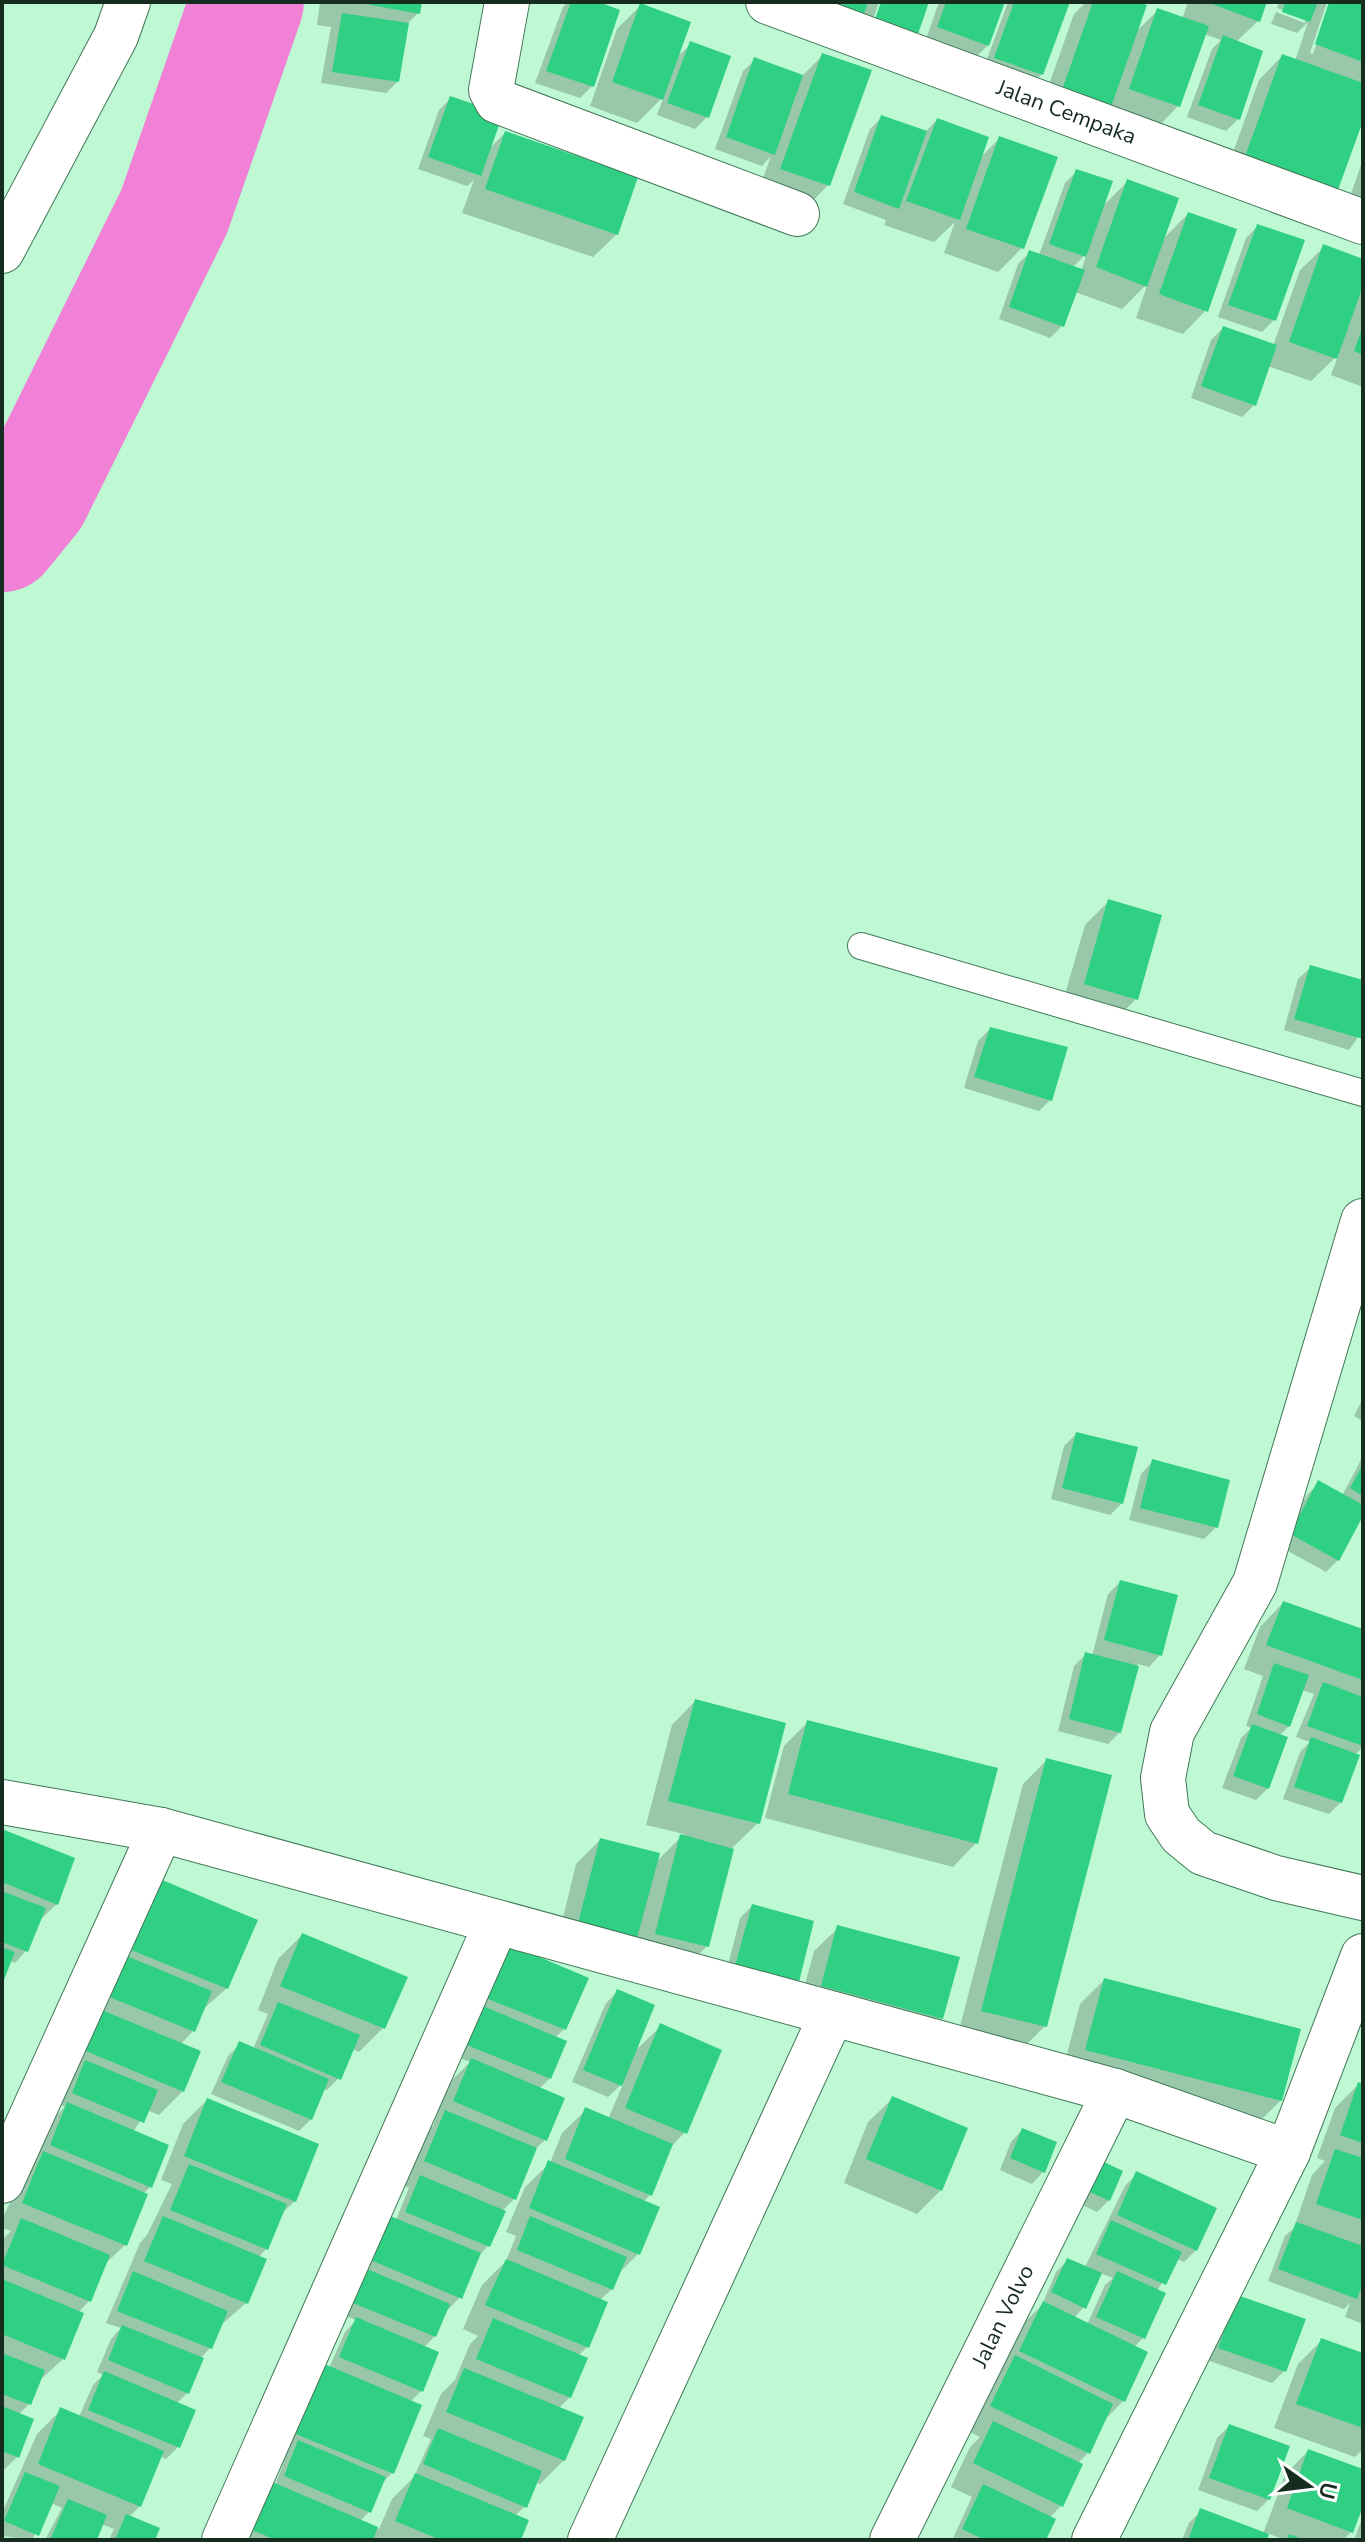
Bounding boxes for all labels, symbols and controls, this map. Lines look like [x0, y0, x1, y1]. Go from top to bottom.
street label: Jalan Cempaka [991, 72, 1140, 152]
street label: Jalan Volvo [965, 2260, 1041, 2373]
north arrow [1269, 2446, 1349, 2526]
text: U [1311, 2479, 1344, 2502]

